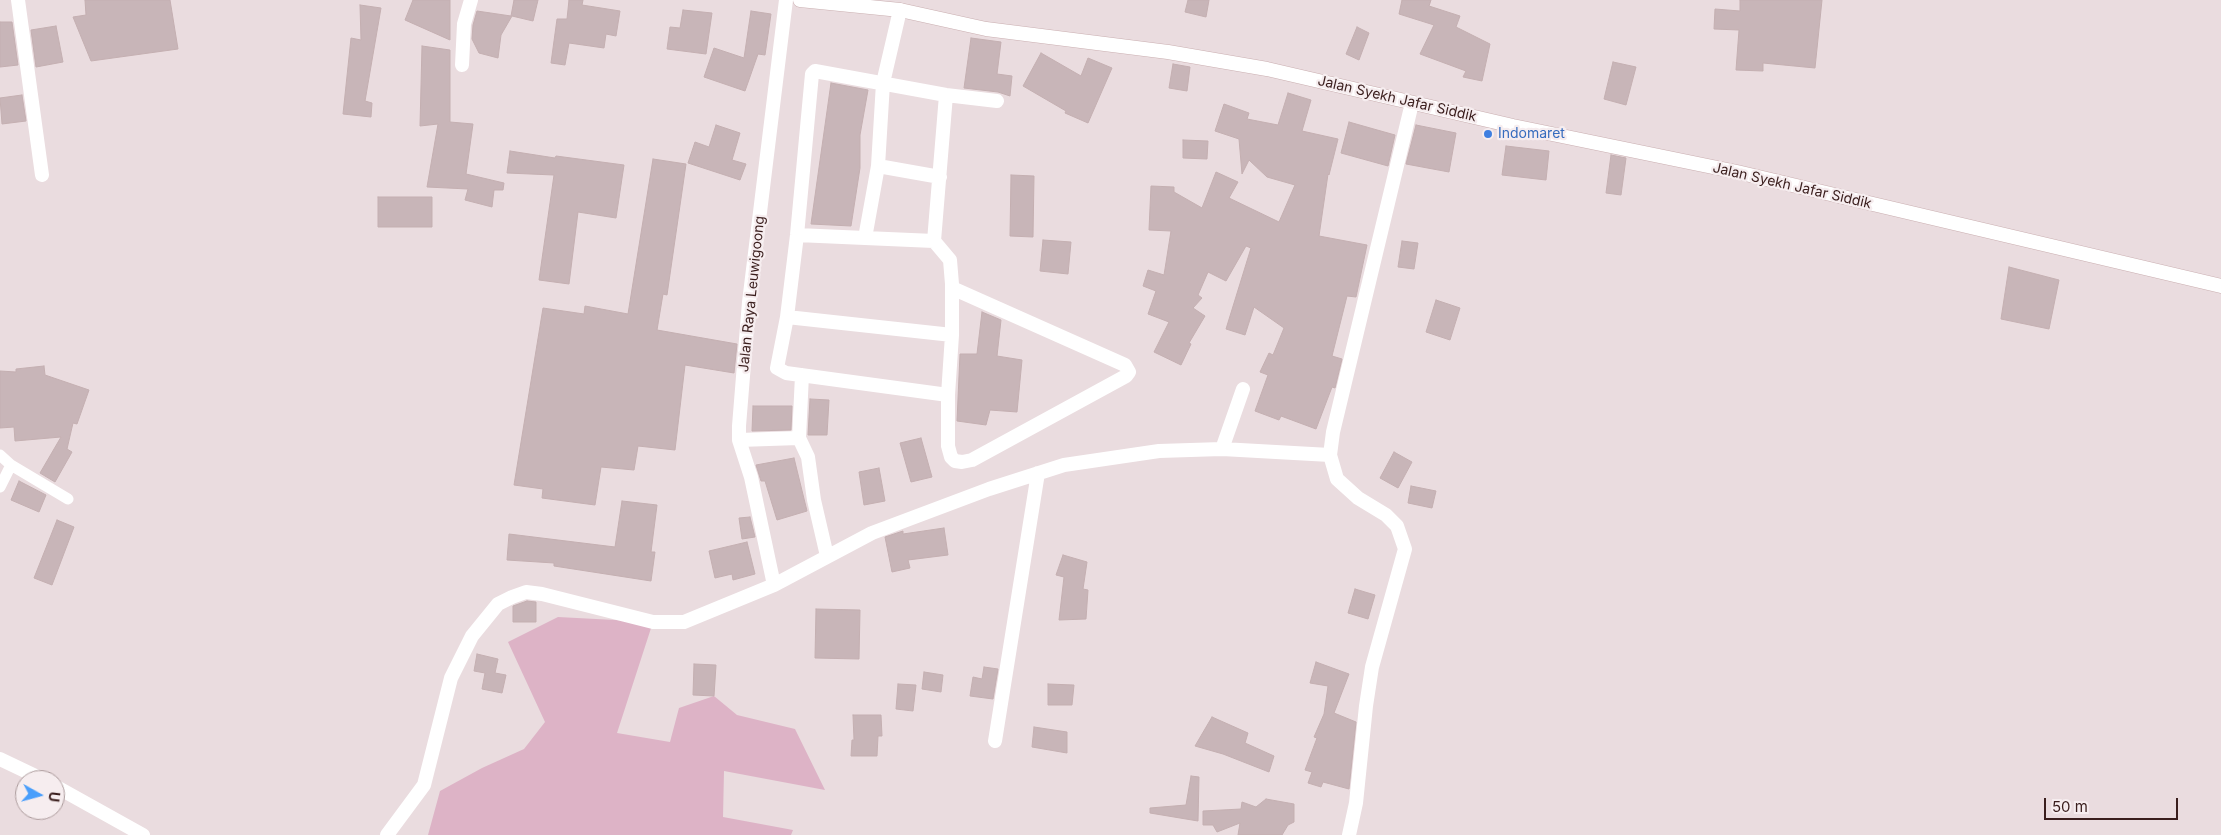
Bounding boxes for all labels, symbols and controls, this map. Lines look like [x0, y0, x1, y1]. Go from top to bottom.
street label: Jalan Syekh Jafar Siddik [1316, 73, 1478, 125]
place label: Indomaret [1498, 126, 1565, 142]
marker: Indomaret [1482, 128, 1494, 140]
street label: Jalan Syekh Jafar Siddik [1711, 160, 1873, 212]
street label: Jalan Raya Leuwigoong [735, 215, 769, 373]
north arrow [15, 770, 65, 820]
scale bar [2046, 788, 2180, 820]
text: U [45, 791, 63, 803]
text: 50 m [2052, 797, 2088, 816]

